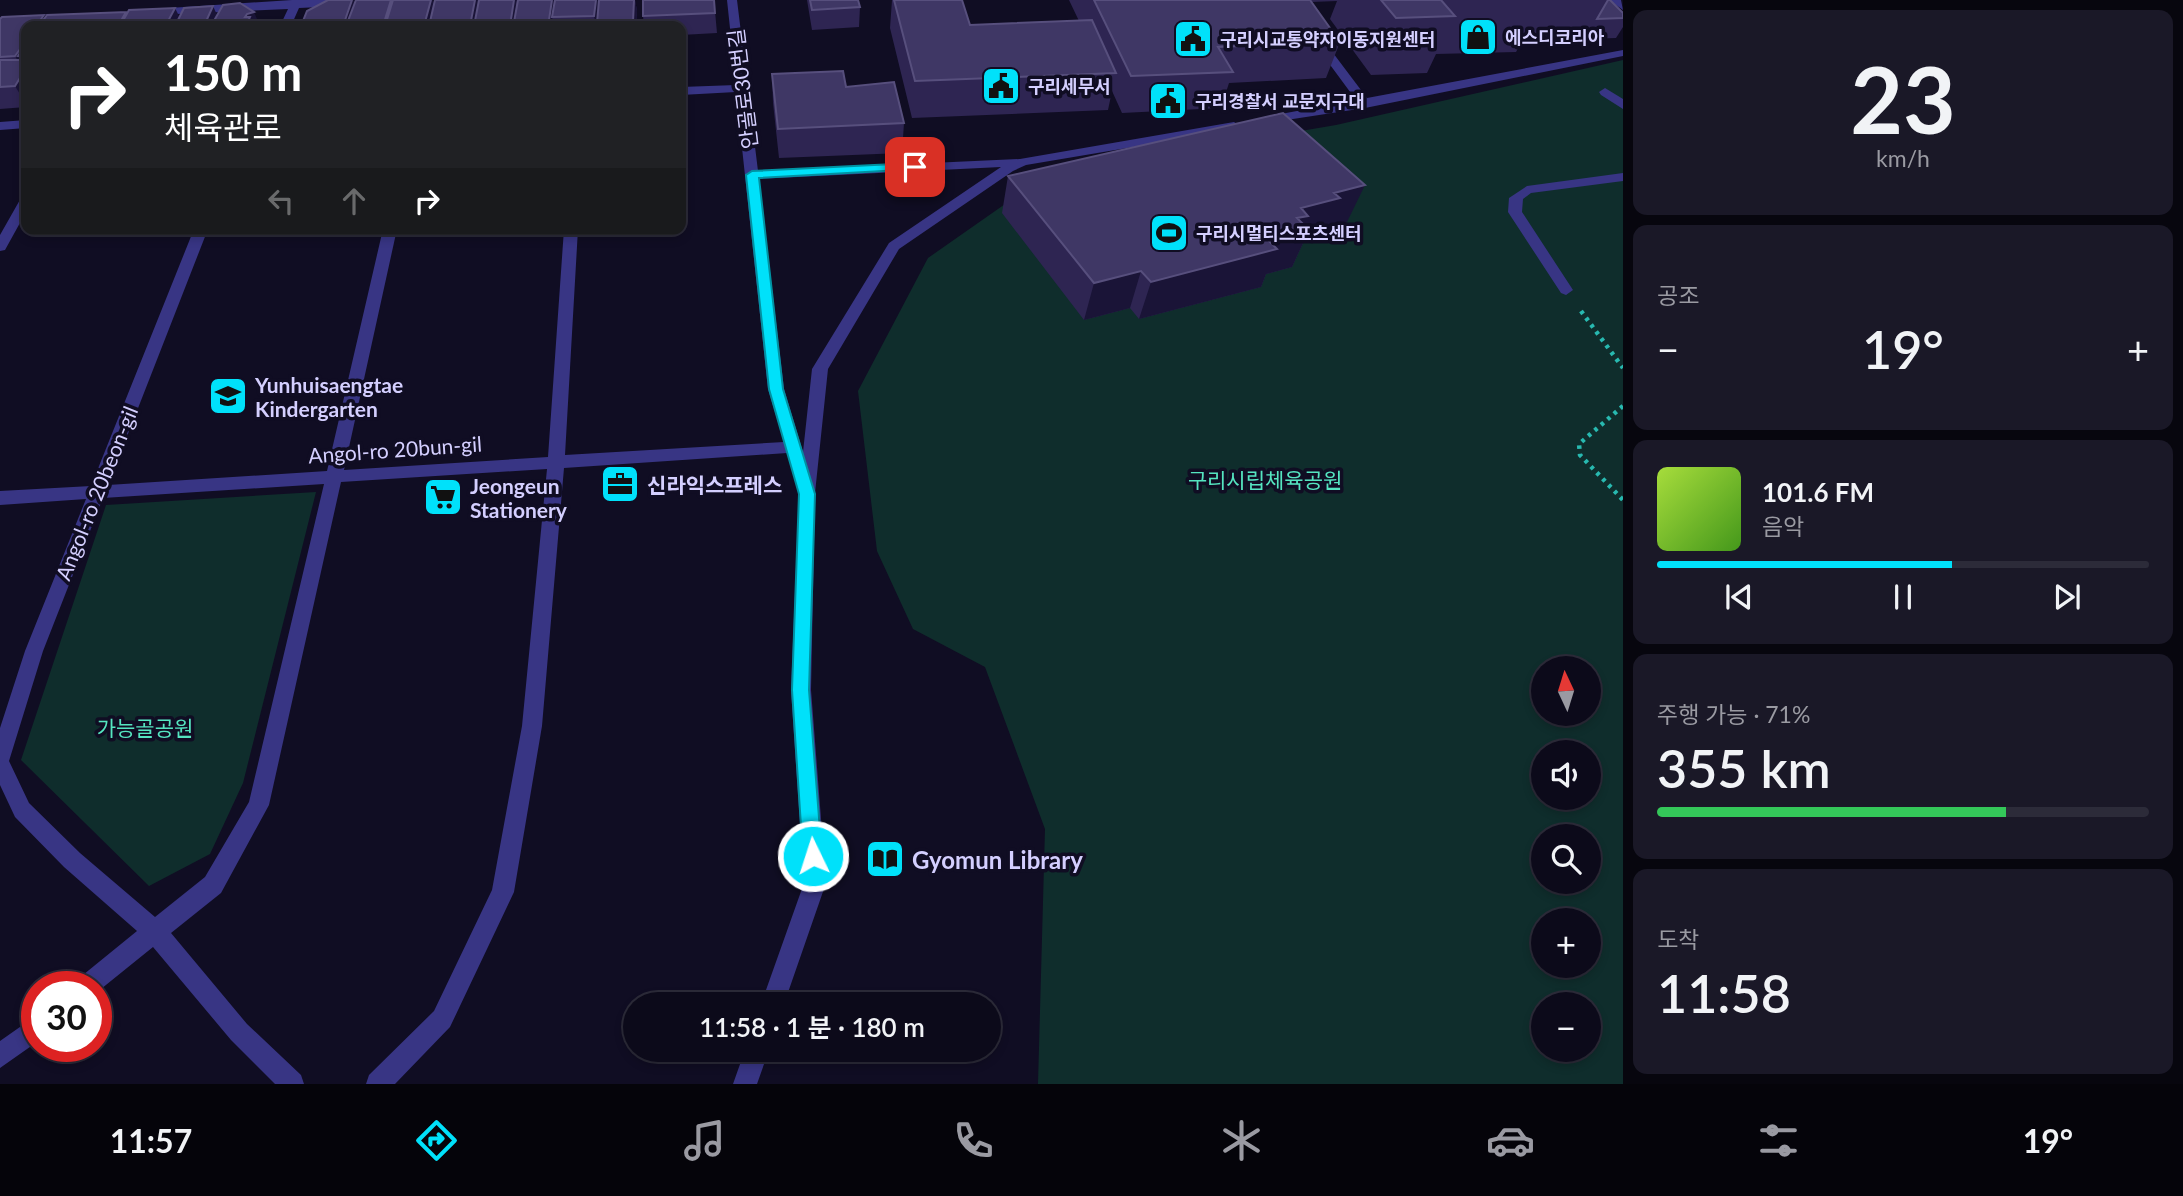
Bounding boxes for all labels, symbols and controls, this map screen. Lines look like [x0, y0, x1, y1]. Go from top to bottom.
shop icon: 에스디코리아 [1457, 16, 1499, 58]
public building icon: 구리시교통약자이동지원센터 [1172, 18, 1214, 60]
place label: 에스디코리아 [1505, 26, 1605, 48]
street label: 안골로30번길 [722, 27, 762, 151]
place label: 구리시교통약자이동지원센터 [1220, 28, 1435, 50]
text: 150 m [164, 43, 302, 101]
text: 23 [1850, 44, 1956, 153]
icon: right [49, 49, 140, 140]
public building icon: 구리세무서 [980, 65, 1022, 107]
place label: 구리세무서 [1028, 75, 1111, 97]
public building icon: 구리경찰서 교문지구대 [1147, 80, 1189, 122]
place label: 구리경찰서 교문지구대 [1195, 90, 1365, 112]
text: 체육관로 [164, 107, 282, 146]
pin [885, 137, 945, 197]
text: km/h [1876, 144, 1930, 172]
icon: arrive [896, 148, 934, 186]
icon: left [262, 182, 300, 220]
icon: ahead [335, 182, 373, 220]
icon: right [408, 182, 446, 220]
sports icon: 구리시멀티스포츠센터 [1148, 212, 1190, 254]
place label: 구리시멀티스포츠센터 [1196, 222, 1362, 244]
text: 공조 [1657, 281, 1699, 309]
text: 19° [1862, 318, 1944, 380]
text: − [1657, 326, 1679, 372]
text: + [2127, 326, 2149, 372]
place label: Yunhuisaengtae Kindergarten [254, 372, 403, 421]
school or university icon: Yunhuisaengtae Kindergarten [207, 375, 249, 417]
street label: Angol-ro 20beon-gil [50, 402, 142, 584]
street label: Angol-ro 20bun-gil [307, 430, 483, 468]
office icon: 신라익스프레스 [599, 463, 641, 505]
park label: 구리시립체육공원 [1188, 467, 1342, 492]
place label: 신라익스프레스 [647, 472, 782, 497]
place label: Jeongeun Stationery [470, 473, 568, 522]
supermarket icon: Jeongeun Stationery [422, 476, 464, 518]
text: 101.6 FM [1762, 476, 1874, 508]
text: 음악 [1762, 512, 1804, 540]
icon: previous [1720, 578, 1758, 616]
icon: pause [1884, 578, 1922, 616]
icon: next [2048, 578, 2086, 616]
north arrow [1531, 656, 1601, 726]
map controls [1531, 656, 1601, 1062]
text: 주행 가능 · 71% [1657, 700, 1810, 728]
park label: 가능골공원 [97, 715, 193, 740]
text: 355 km [1657, 737, 1831, 799]
button: sound [1531, 740, 1601, 810]
position arrow [776, 819, 850, 893]
button: search [1531, 824, 1601, 894]
library icon: Gyomun Library [864, 838, 906, 880]
place label: Gyomun Library [912, 845, 1083, 874]
button: + [1531, 908, 1601, 978]
text: 도착 [1657, 925, 1699, 953]
text: 11:58 [1657, 962, 1791, 1024]
speed limit sign: 30 [21, 971, 112, 1062]
button: − [1531, 992, 1601, 1062]
text: 11:58 · 1 분 · 180 m [699, 1011, 925, 1043]
icon: directions [412, 1116, 461, 1165]
icon: music [680, 1116, 729, 1165]
icon: phone [949, 1116, 998, 1165]
icon: climate [1217, 1116, 1266, 1165]
icon: car [1486, 1116, 1535, 1165]
icon: filters [1754, 1116, 1803, 1165]
text: 11:57 [110, 1121, 192, 1160]
text: 19° [2023, 1121, 2073, 1160]

